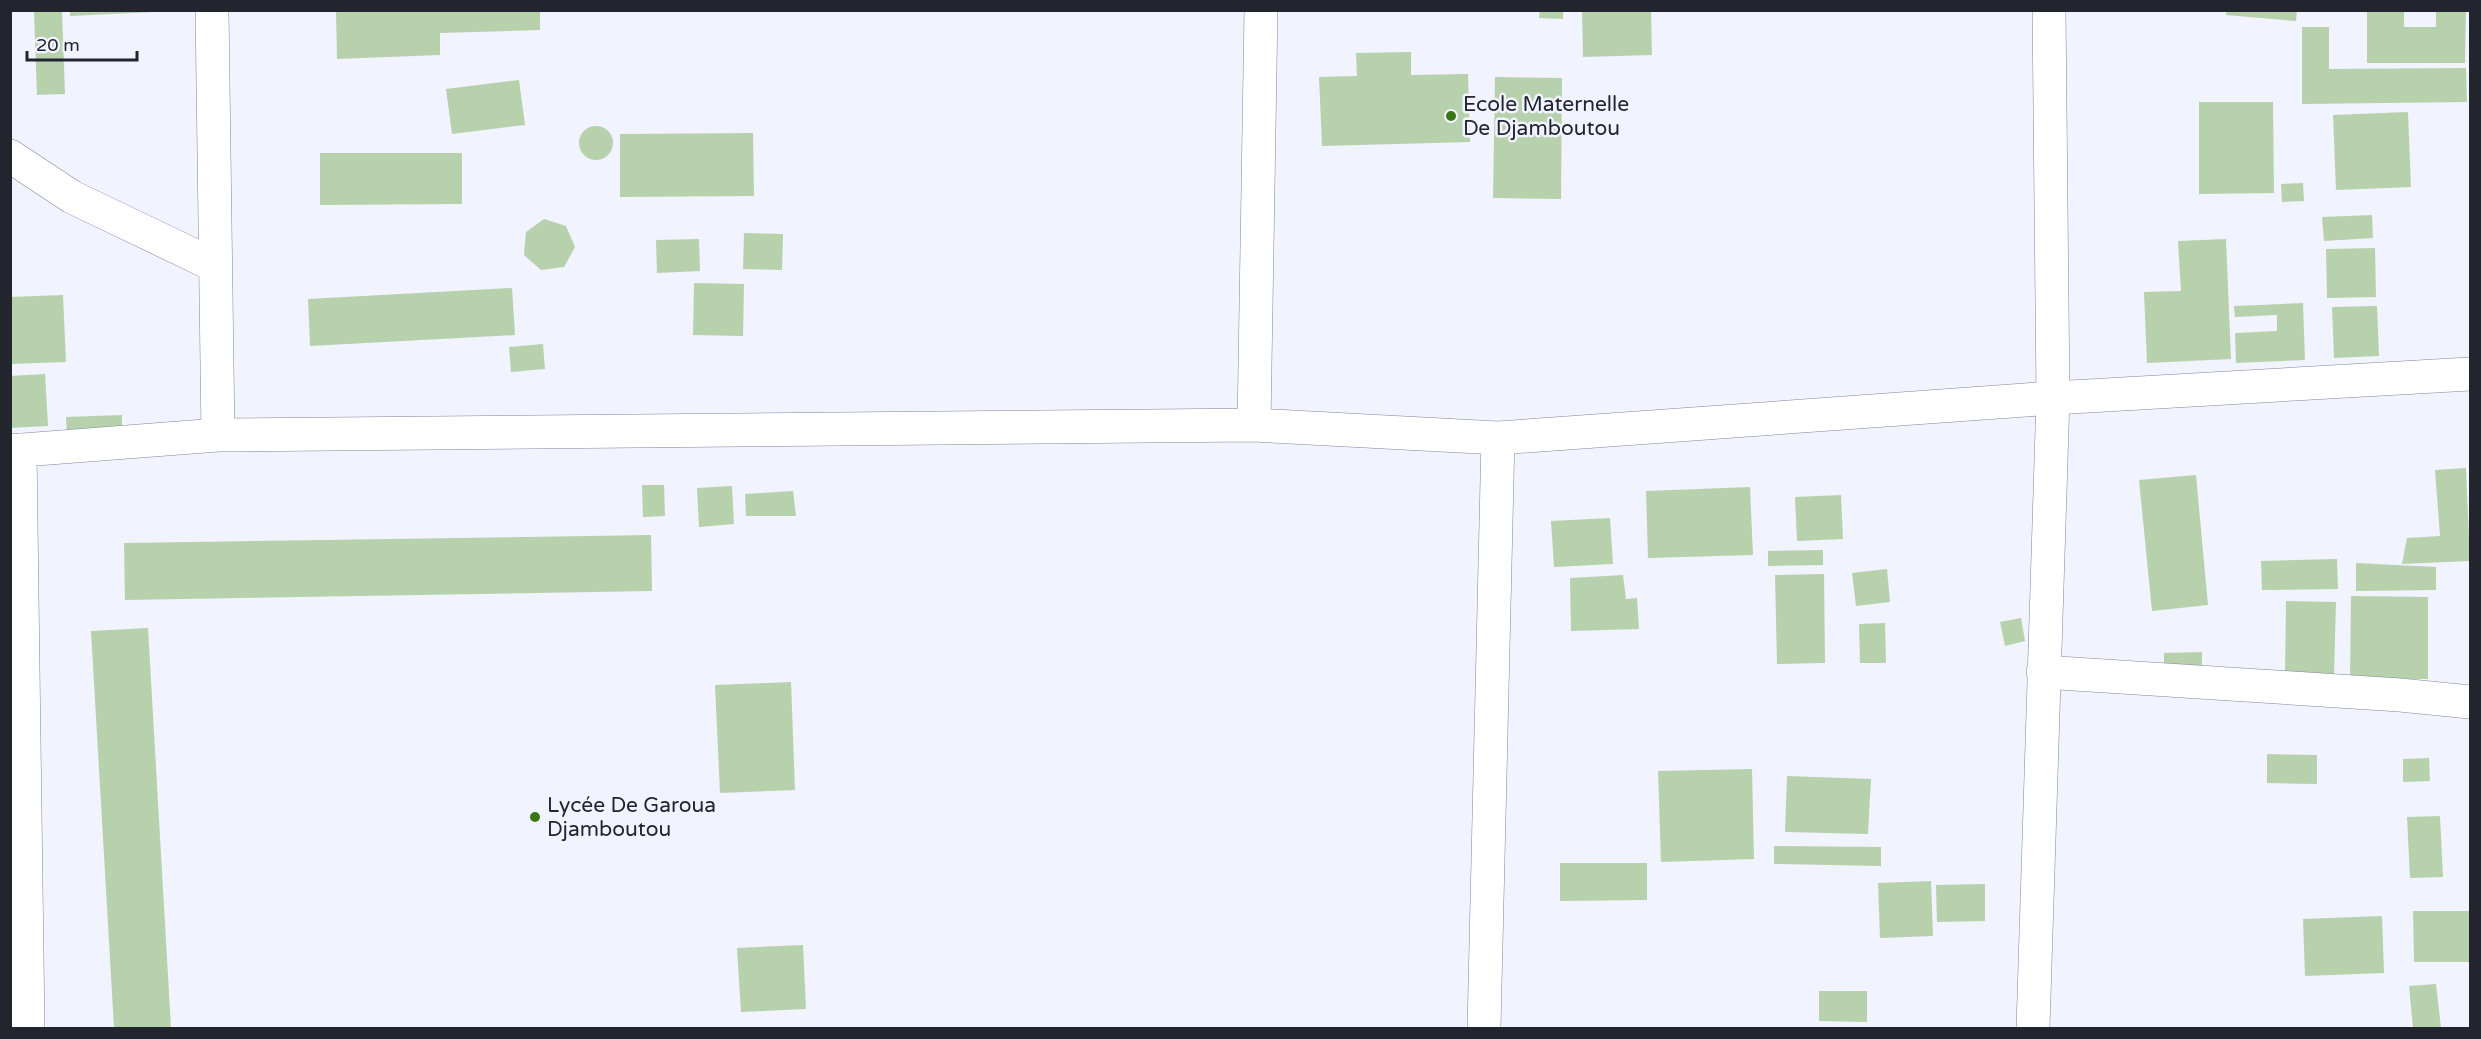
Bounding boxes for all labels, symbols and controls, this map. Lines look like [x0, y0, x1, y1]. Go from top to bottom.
scale bar [27, 24, 136, 62]
text: 20 m [36, 34, 80, 56]
place label: Ecole Maternelle De Djamboutou [1463, 92, 1629, 141]
marker: Ecole Maternelle De Djamboutou [1444, 109, 1458, 123]
place label: Lycée De Garoua Djamboutou [547, 793, 716, 842]
marker: Lycée De Garoua Djamboutou [528, 810, 542, 824]

